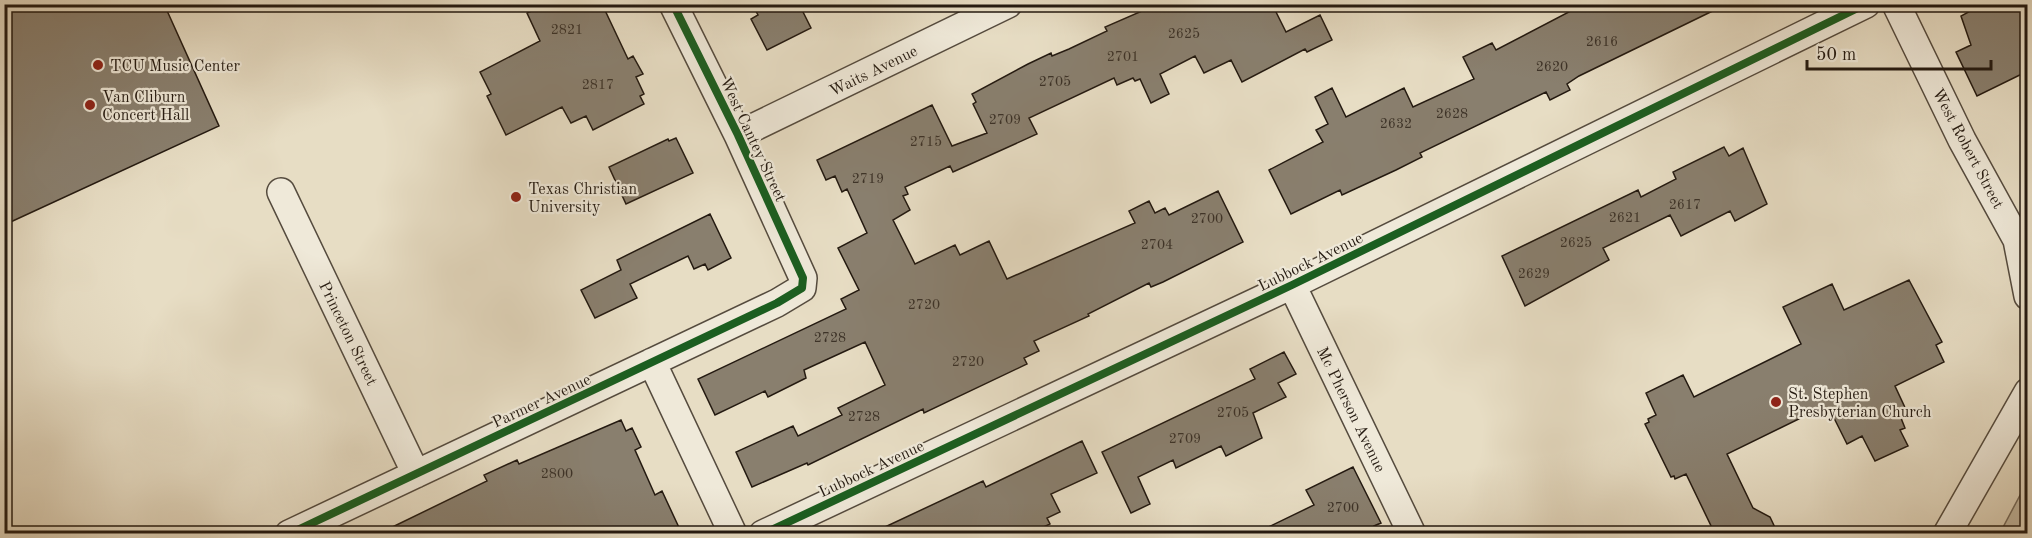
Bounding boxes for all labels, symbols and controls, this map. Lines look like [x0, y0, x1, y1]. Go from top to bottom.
house number: 2821 [551, 23, 583, 37]
house number: 2625 [1168, 27, 1200, 41]
scale bar [1807, 33, 1992, 71]
house number: 2616 [1586, 35, 1618, 49]
street label: Waits Avenue [827, 44, 920, 100]
text: 50 m [1816, 46, 1856, 64]
house number: 2701 [1107, 50, 1139, 64]
marker: TCU Music Center [91, 58, 105, 72]
place label: TCU Music Center [110, 59, 240, 75]
house number: 2620 [1536, 60, 1568, 74]
street label: West Cantey Street [716, 75, 788, 205]
house number: 2705 [1039, 75, 1071, 89]
house number: 2817 [582, 78, 614, 92]
street label: West Robert Street [1929, 86, 2006, 212]
place label: Van Cliburn Concert Hall [102, 90, 189, 124]
marker: Van Cliburn Concert Hall [83, 98, 97, 112]
house number: 2628 [1436, 107, 1468, 121]
house number: 2709 [989, 113, 1021, 127]
house number: 2632 [1380, 117, 1412, 131]
house number: 2715 [910, 135, 942, 149]
house number: 2719 [852, 172, 884, 186]
place label: Texas Christian University [528, 182, 637, 216]
marker: Texas Christian University [509, 190, 523, 204]
house number: 2617 [1669, 198, 1701, 212]
house number: 2621 [1609, 211, 1641, 225]
house number: 2700 [1191, 212, 1223, 226]
street label: Lubbock Avenue [1256, 231, 1366, 295]
house number: 2625 [1560, 236, 1592, 250]
house number: 2704 [1141, 238, 1173, 252]
house number: 2629 [1518, 267, 1550, 281]
street label: Princeton Street [315, 279, 380, 389]
house number: 2720 [908, 298, 940, 312]
house number: 2728 [814, 331, 846, 345]
street label: Mc Pherson Avenue [1313, 345, 1387, 475]
house number: 2720 [952, 355, 984, 369]
street label: Parmer Avenue [490, 372, 594, 432]
place label: St. Stephen Presbyterian Church [1788, 387, 1932, 421]
marker: St. Stephen Presbyterian Church [1769, 395, 1783, 409]
house number: 2705 [1217, 406, 1249, 420]
house number: 2728 [848, 410, 880, 424]
house number: 2709 [1169, 432, 1201, 446]
street label: Lubbock Avenue [817, 438, 927, 501]
house number: 2800 [541, 467, 573, 481]
house number: 2700 [1327, 501, 1359, 515]

